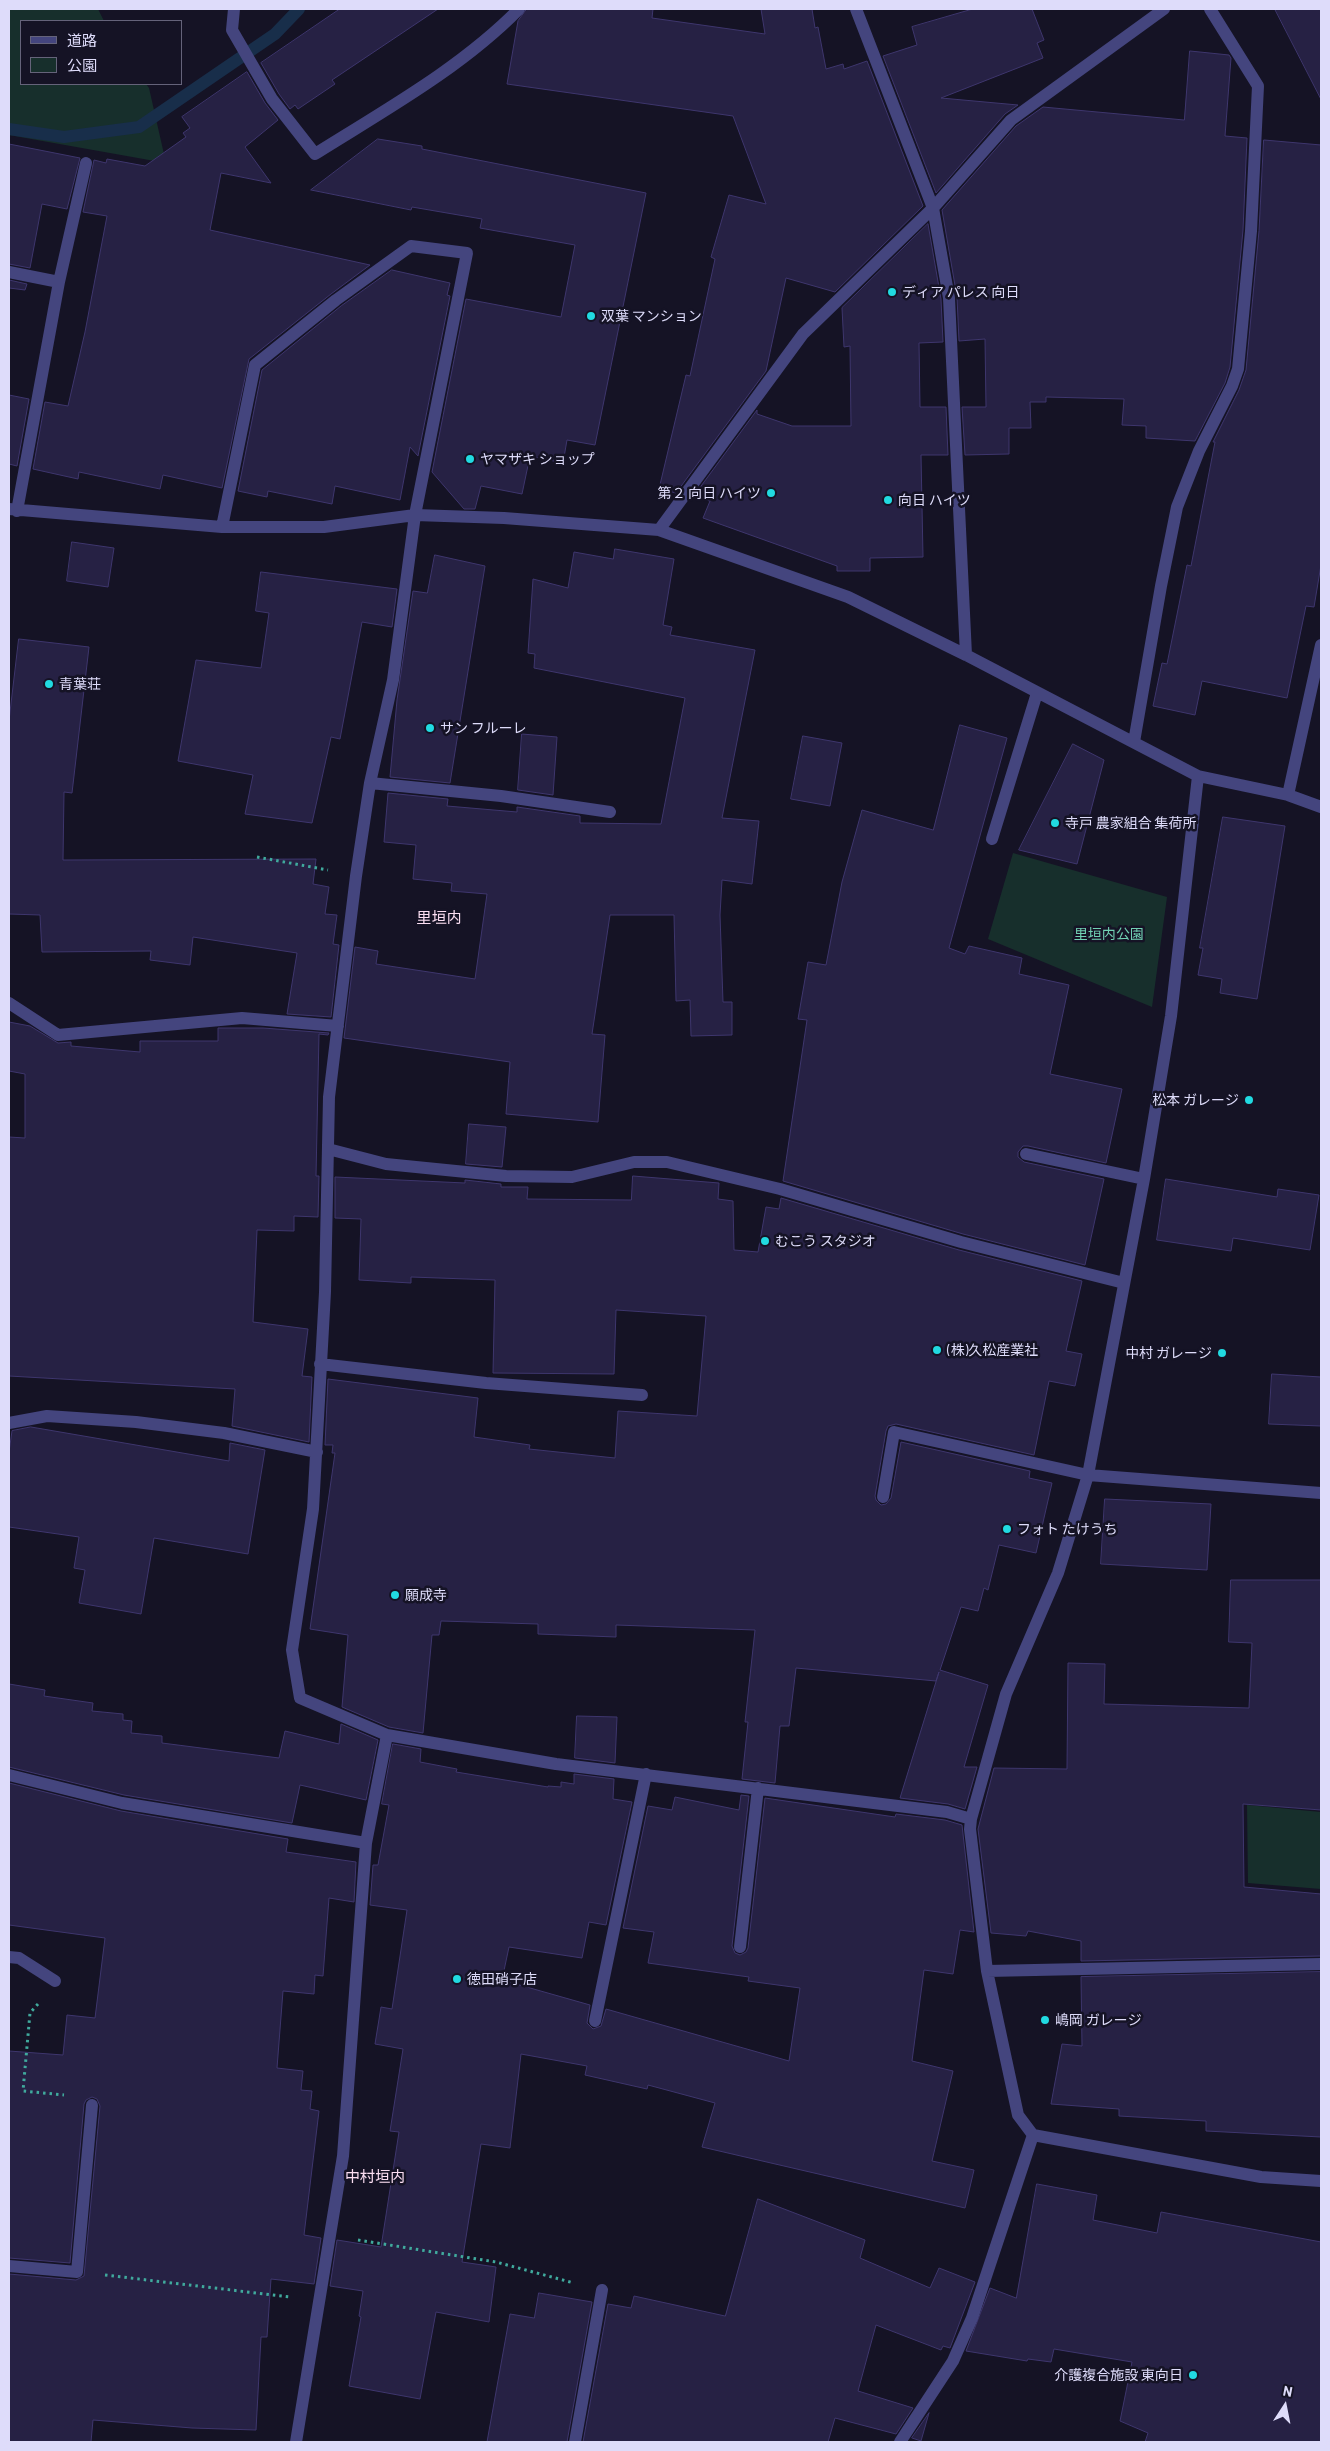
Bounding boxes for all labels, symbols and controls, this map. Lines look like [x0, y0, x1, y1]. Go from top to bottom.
legend [20, 20, 182, 85]
text: 道路 [67, 31, 97, 49]
text: 公園 [67, 56, 97, 74]
place label: ディア パレス 向日 [902, 284, 1020, 300]
marker: ディア パレス 向日 [886, 286, 898, 298]
place label: 双葉 マンション [601, 308, 702, 324]
marker: 双葉 マンション [585, 310, 597, 322]
place label: ヤマザキ ショップ [480, 451, 595, 467]
marker: ヤマザキ ショップ [464, 453, 476, 465]
place label: 第２ 向日 ハイツ [657, 485, 761, 501]
marker: 第２ 向日 ハイツ [765, 487, 777, 499]
place label: 向日 ハイツ [898, 492, 971, 508]
marker: 向日 ハイツ [882, 494, 894, 506]
place label: 青葉荘 [59, 676, 101, 692]
marker: 青葉荘 [43, 678, 55, 690]
place label: サン フルーレ [440, 720, 527, 736]
marker: サン フルーレ [424, 722, 436, 734]
place label: 寺戸 農家組合 集荷所 [1065, 815, 1197, 831]
marker: 寺戸 農家組合 集荷所 [1049, 817, 1061, 829]
district label: 里垣内 [417, 909, 461, 927]
park label: 里垣内公園 [1074, 926, 1144, 942]
place label: 松本 ガレージ [1152, 1092, 1239, 1108]
marker: 松本 ガレージ [1243, 1094, 1255, 1106]
place label: むこう スタジオ [775, 1233, 876, 1249]
marker: むこう スタジオ [759, 1235, 771, 1247]
place label: (株)久松産業社 [947, 1342, 1038, 1358]
marker: (株)久松産業社 [931, 1344, 943, 1356]
place label: 中村 ガレージ [1125, 1345, 1212, 1361]
marker: 中村 ガレージ [1216, 1347, 1228, 1359]
place label: フォト たけうち [1017, 1521, 1118, 1537]
marker: フォト たけうち [1001, 1523, 1013, 1535]
place label: 願成寺 [405, 1587, 447, 1603]
marker: 願成寺 [389, 1589, 401, 1601]
place label: 徳田硝子店 [467, 1971, 537, 1987]
marker: 徳田硝子店 [451, 1973, 463, 1985]
place label: 嶋岡 ガレージ [1055, 2012, 1142, 2028]
marker: 嶋岡 ガレージ [1039, 2014, 1051, 2026]
district label: 中村垣内 [345, 2168, 405, 2186]
place label: 介護複合施設 東向日 [1054, 2367, 1183, 2383]
marker: 介護複合施設 東向日 [1187, 2369, 1199, 2381]
north arrow [1260, 2381, 1310, 2431]
text: N [1282, 2382, 1294, 2400]

